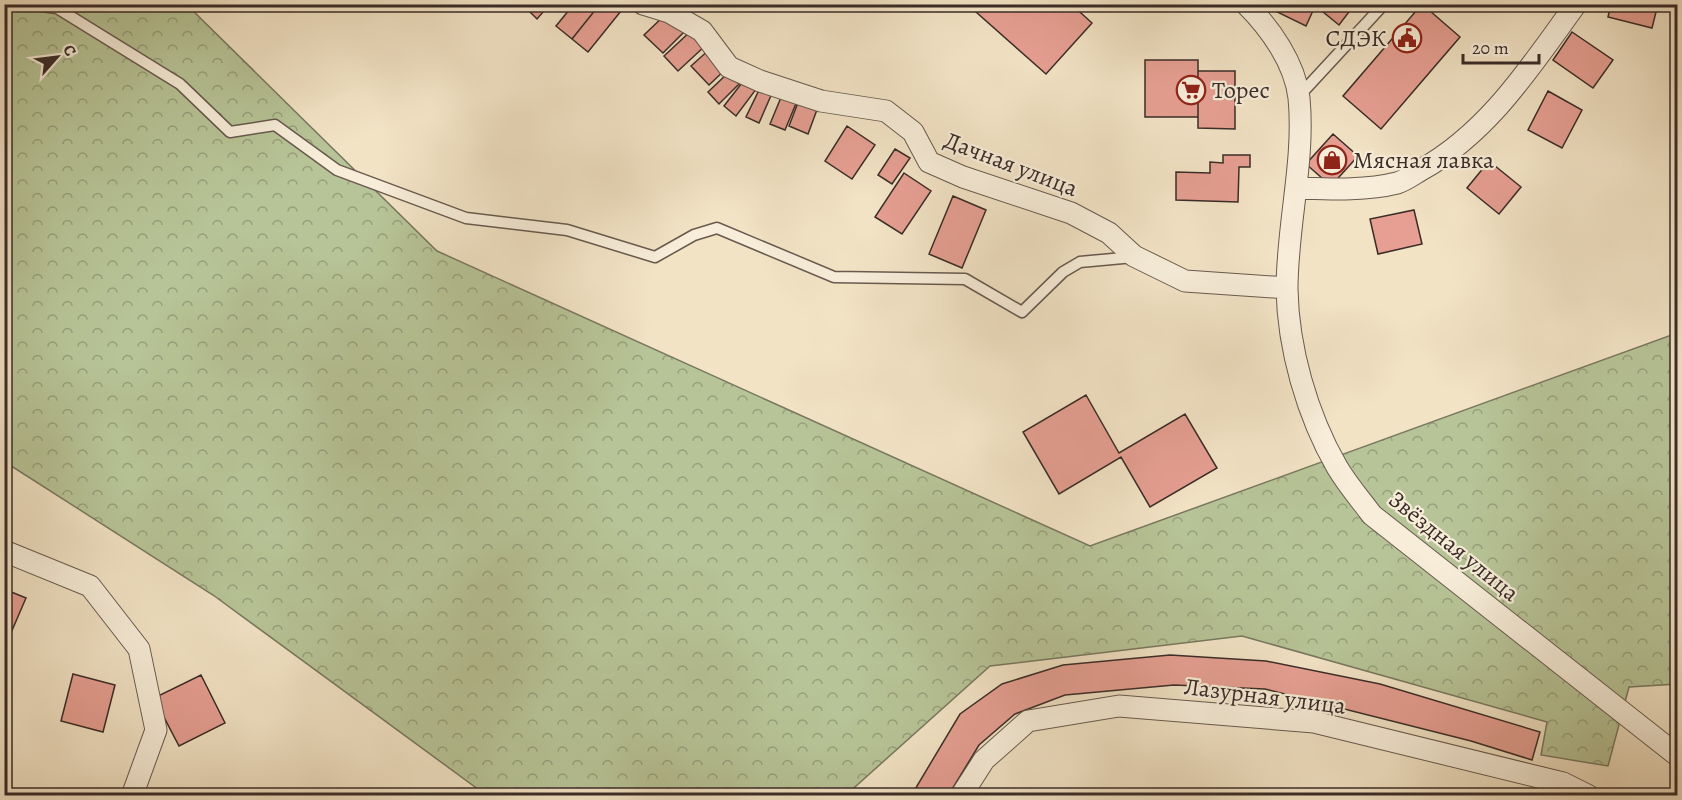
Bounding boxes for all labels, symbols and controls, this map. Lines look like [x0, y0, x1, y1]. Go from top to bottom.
place label: СДЭК [1326, 22, 1387, 54]
public building icon: СДЭК [1391, 22, 1423, 54]
north arrow [27, 27, 87, 87]
scale bar [1463, 27, 1540, 65]
text: 20 m [1472, 36, 1509, 60]
text: С [57, 41, 81, 60]
supermarket icon: Торес [1175, 74, 1207, 106]
place label: Торес [1212, 74, 1270, 106]
street label: Дачная улица [940, 124, 1082, 204]
shop icon: Мясная лавка [1316, 144, 1348, 176]
place label: Мясная лавка [1353, 144, 1494, 176]
street label: Звёздная улица [1382, 483, 1526, 609]
street label: Лазурная улица [1182, 670, 1348, 722]

